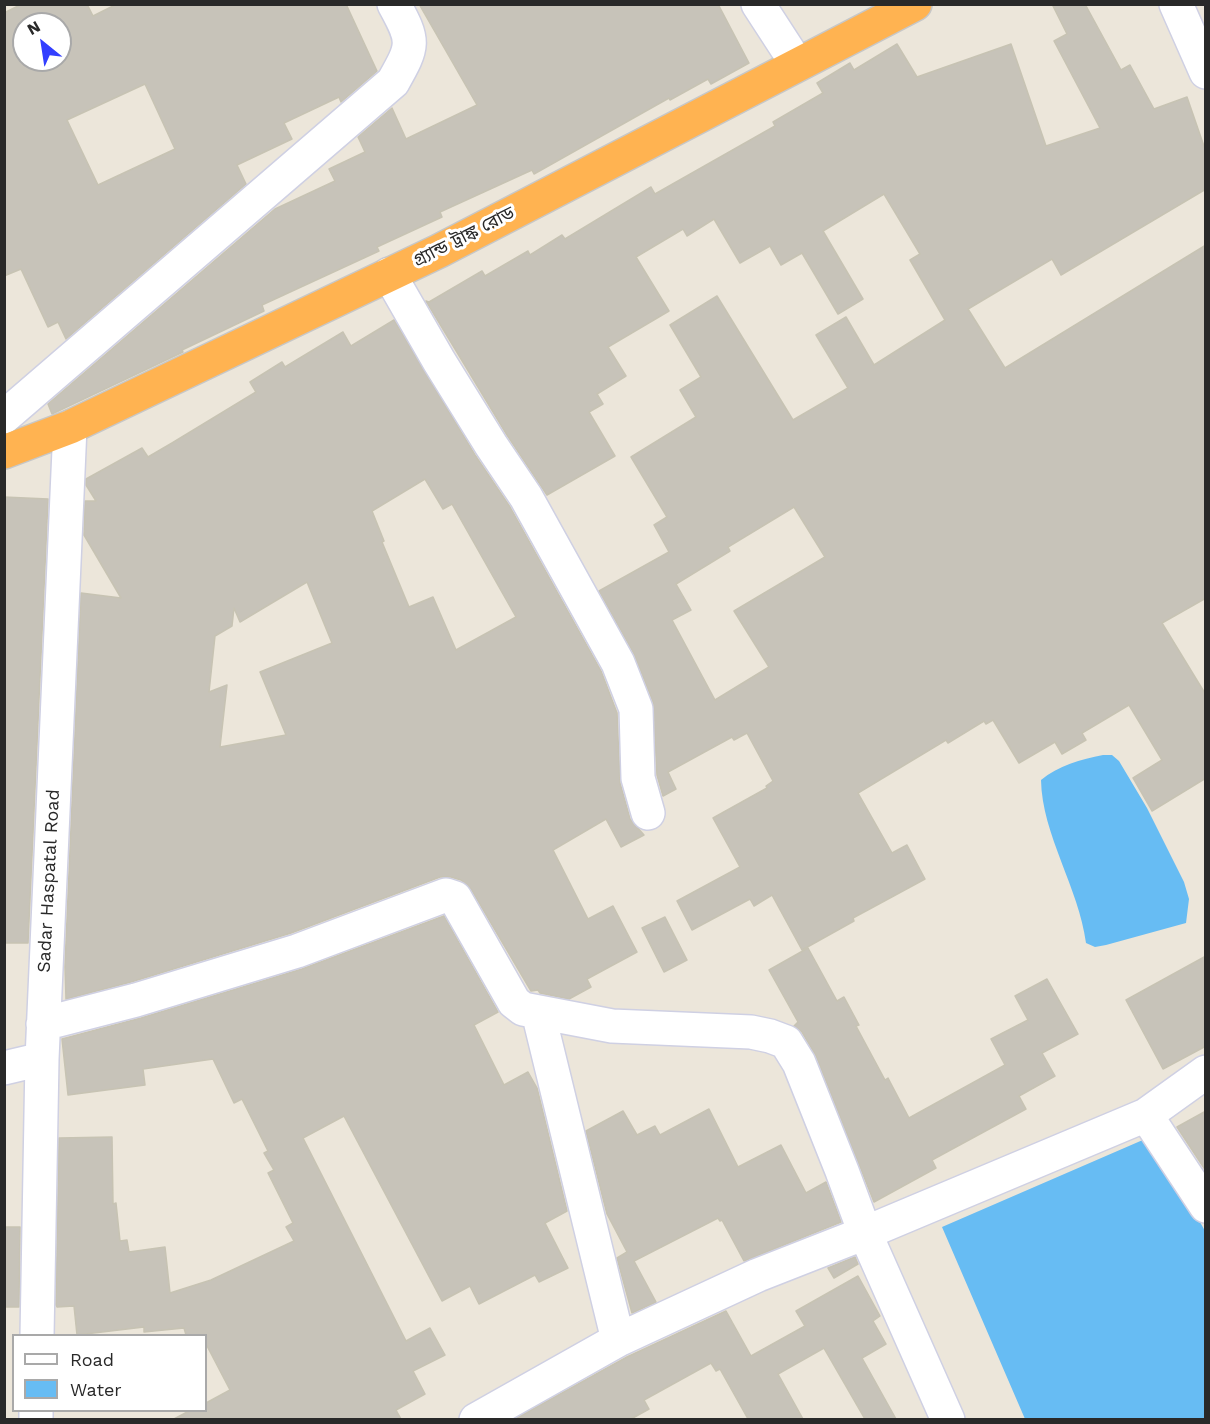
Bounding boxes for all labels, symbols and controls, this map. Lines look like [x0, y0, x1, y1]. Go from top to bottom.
north arrow [12, 12, 72, 72]
text: N [24, 17, 44, 39]
street label: গ্র্যান্ড ট্রাঙ্ক রোড [410, 202, 518, 272]
street label: Sadar Haspatal Road [33, 789, 65, 973]
legend [12, 1334, 207, 1412]
text: Road [70, 1349, 114, 1370]
text: Water [70, 1379, 122, 1400]

